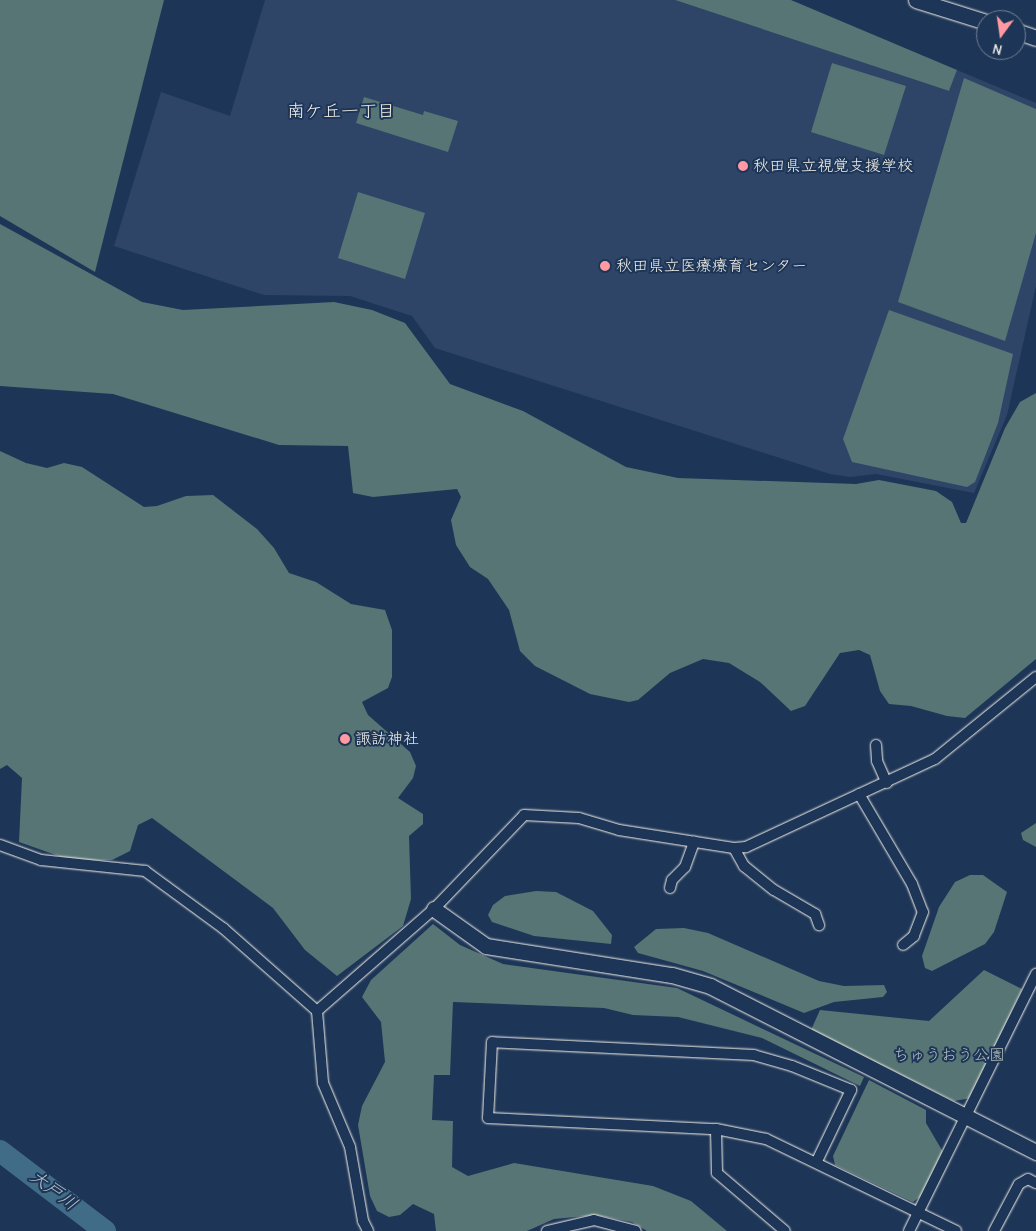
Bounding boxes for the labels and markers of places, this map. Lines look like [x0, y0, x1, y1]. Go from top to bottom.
place label: 秋田県立視覚支援学校 [753, 156, 913, 176]
marker: 秋田県立視覚支援学校 [737, 160, 749, 172]
place label: 秋田県立医療療育センター [616, 256, 808, 276]
marker: 秋田県立医療療育センター [598, 259, 612, 273]
place label: 諏訪神社 [355, 729, 419, 749]
marker: 諏訪神社 [339, 733, 351, 745]

